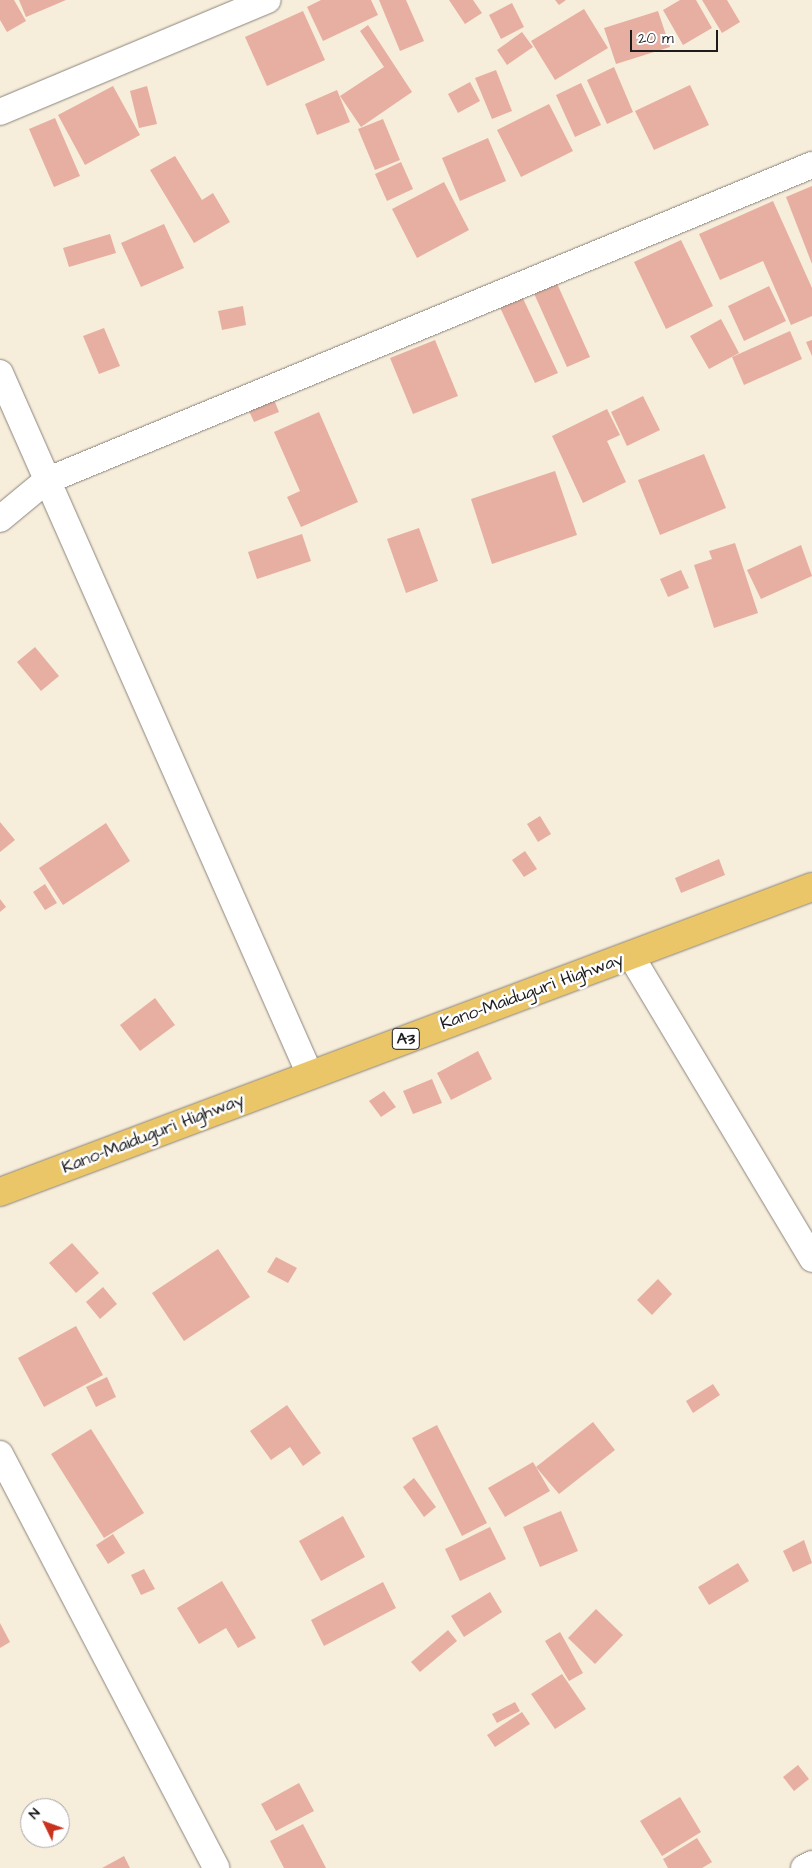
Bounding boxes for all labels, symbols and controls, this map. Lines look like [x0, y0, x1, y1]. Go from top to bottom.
scale bar [632, 20, 720, 52]
text: 20 m [638, 28, 674, 49]
street label: Kano-Maiduguri Highway [437, 949, 627, 1035]
road number: A3 [391, 1026, 421, 1052]
street label: Kano-Maiduguri Highway [59, 1089, 247, 1179]
north arrow [20, 1798, 70, 1848]
text: N [24, 1804, 45, 1824]

